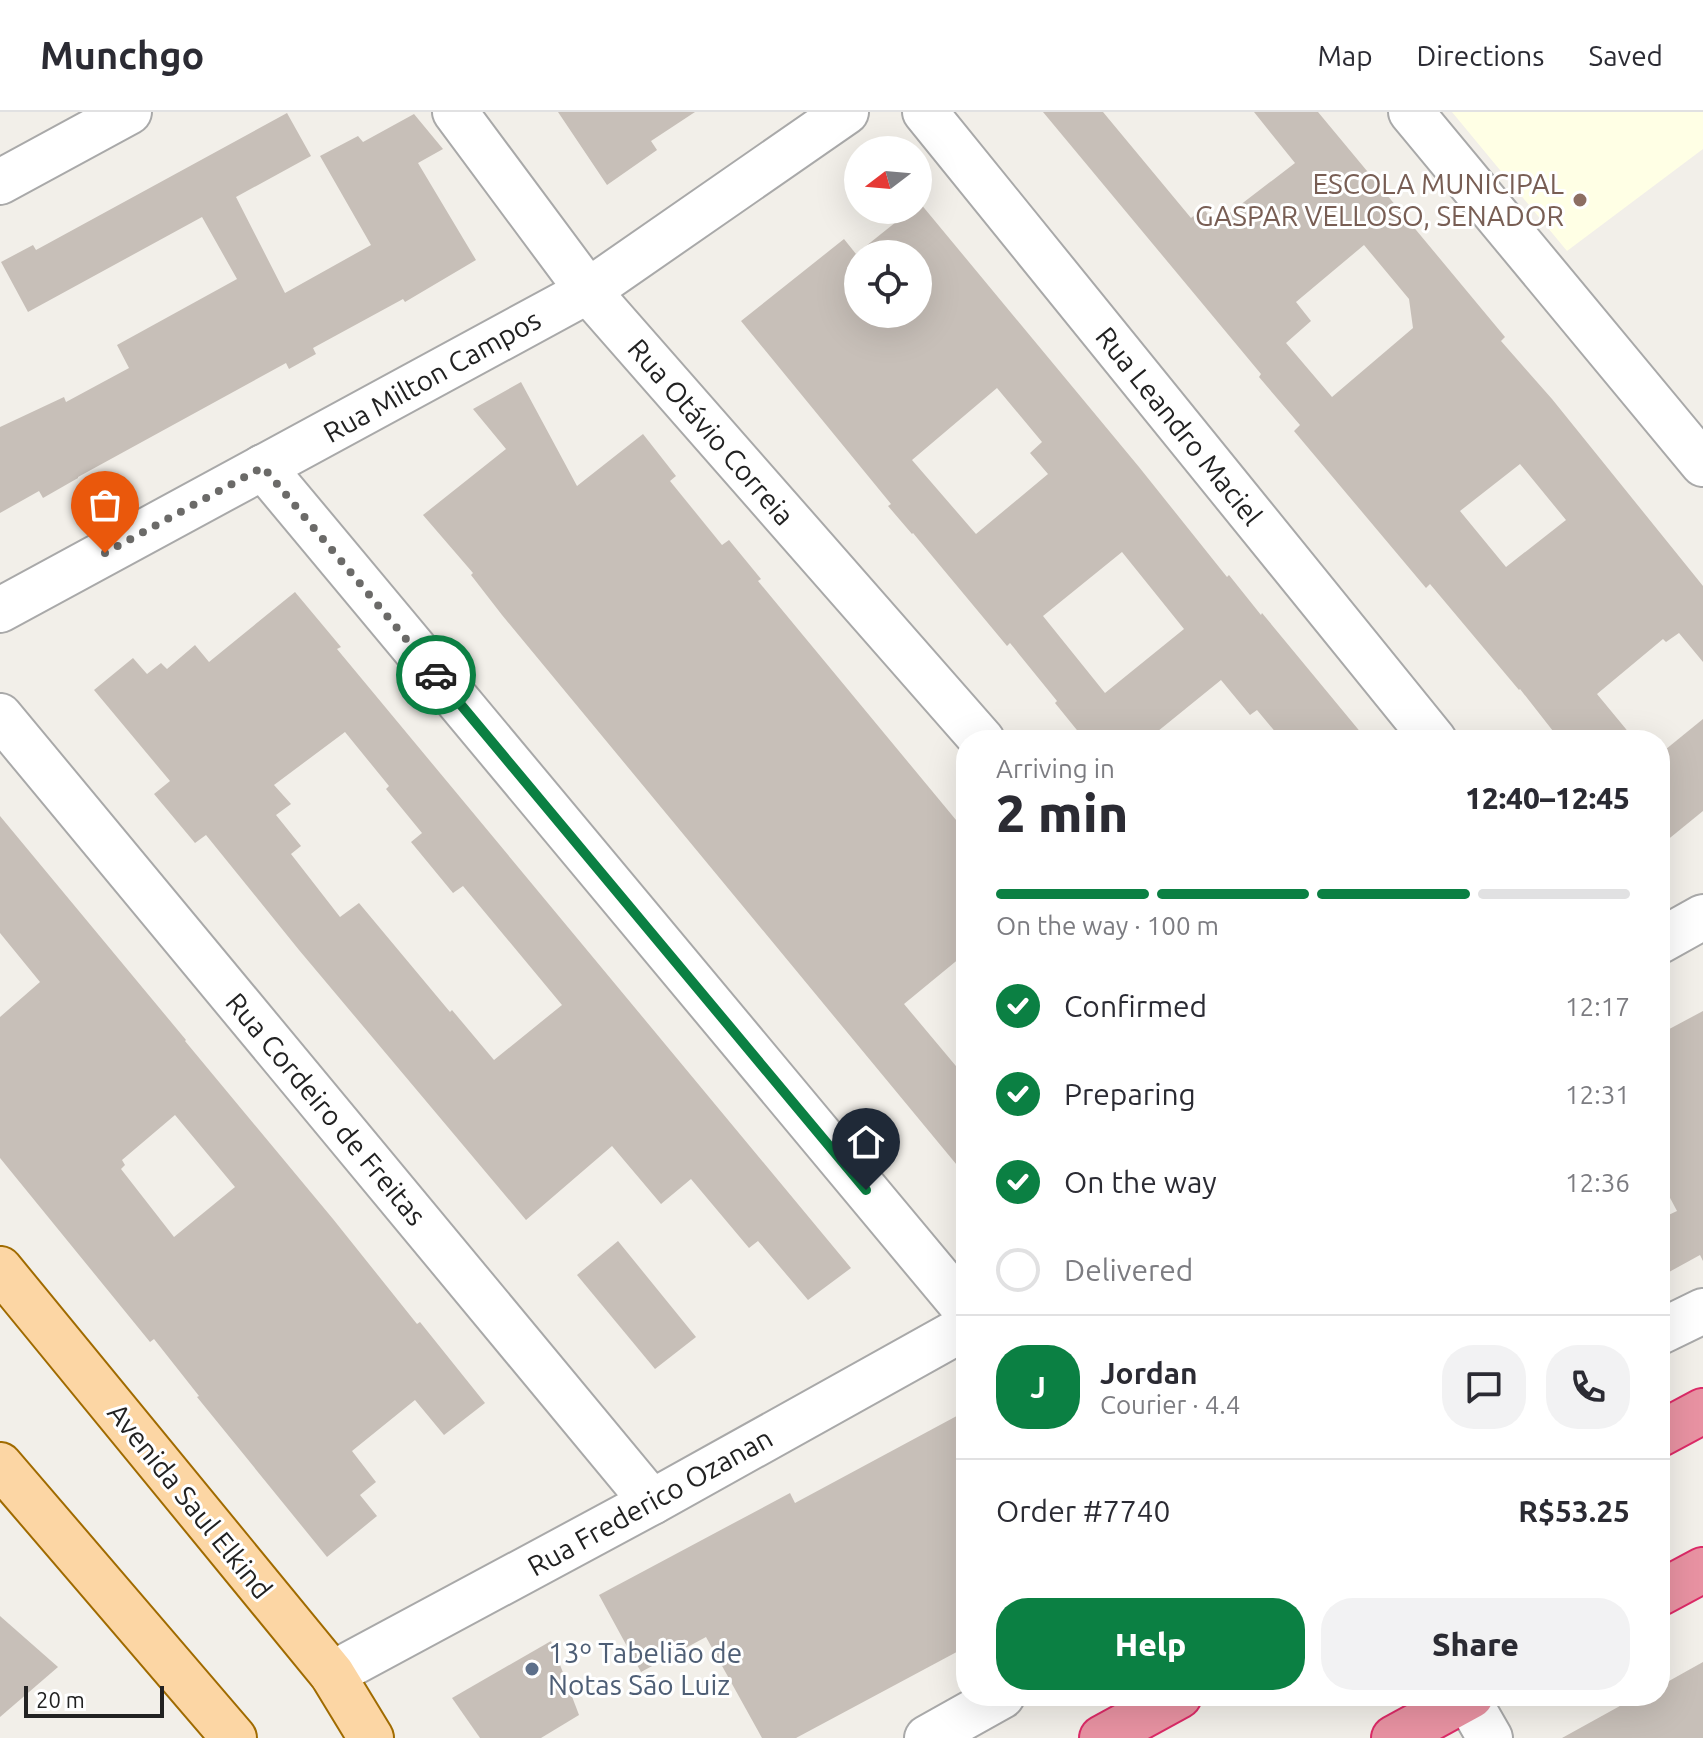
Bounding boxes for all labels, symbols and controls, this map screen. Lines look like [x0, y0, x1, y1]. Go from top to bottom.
text: Munchgo [40, 34, 204, 76]
text: Map [1317, 40, 1373, 71]
text: Directions [1417, 40, 1544, 71]
text: Saved [1588, 40, 1663, 71]
north arrow [844, 136, 932, 224]
map controls [844, 136, 932, 328]
place label: ESCOLA MUNICIPAL GASPAR VELLOSO, SENADOR [1195, 168, 1564, 231]
marker: ESCOLA MUNICIPAL GASPAR VELLOSO, SENADOR [1571, 191, 1589, 209]
button: locate [844, 240, 932, 328]
street label: Rua Milton Campos [318, 303, 546, 448]
street label: Rua Leandro Maciel [1090, 321, 1269, 531]
street label: Rua Otávio Correia [622, 332, 800, 531]
pin [71, 471, 139, 553]
icon: bag [83, 483, 127, 527]
courier [396, 635, 476, 715]
icon: car [414, 653, 458, 697]
text: Arriving in [996, 754, 1115, 783]
text: 12:40–12:45 [1465, 781, 1630, 815]
text: 2 min [996, 784, 1128, 842]
text: On the way · 100 m [996, 911, 1219, 940]
icon: check [996, 984, 1040, 1028]
street label: Rua Cordeiro de Freitas [220, 986, 432, 1231]
text: Confirmed [1064, 989, 1207, 1023]
text: 12:17 [1565, 992, 1630, 1021]
icon: check [996, 1072, 1040, 1116]
text: Preparing [1064, 1077, 1196, 1111]
text: 12:31 [1565, 1080, 1630, 1109]
pin [832, 1108, 900, 1190]
icon: home [844, 1120, 888, 1164]
icon: check [996, 1160, 1040, 1204]
text: On the way [1064, 1165, 1217, 1199]
text: 12:36 [1565, 1168, 1630, 1197]
text: Delivered [1064, 1253, 1193, 1287]
button: chat [1442, 1345, 1526, 1429]
button: phone [1546, 1345, 1630, 1429]
text: Jordan [1100, 1356, 1198, 1390]
text: J [1030, 1370, 1046, 1404]
text: Courier · 4.4 [1100, 1390, 1240, 1419]
street label: Avenida Saul Elkind [102, 1397, 279, 1604]
street label: Rua Frederico Ozanan [522, 1421, 777, 1582]
text: Order #7740 [996, 1494, 1170, 1528]
text: R$53.25 [1518, 1494, 1630, 1528]
button: Help [996, 1598, 1305, 1690]
button: Share [1321, 1598, 1630, 1690]
place label: 13º Tabelião de Notas São Luiz [548, 1637, 742, 1700]
marker: 13º Tabelião de Notas São Luiz [523, 1660, 541, 1678]
scale bar [24, 1682, 164, 1718]
text: 20 m [36, 1687, 85, 1712]

